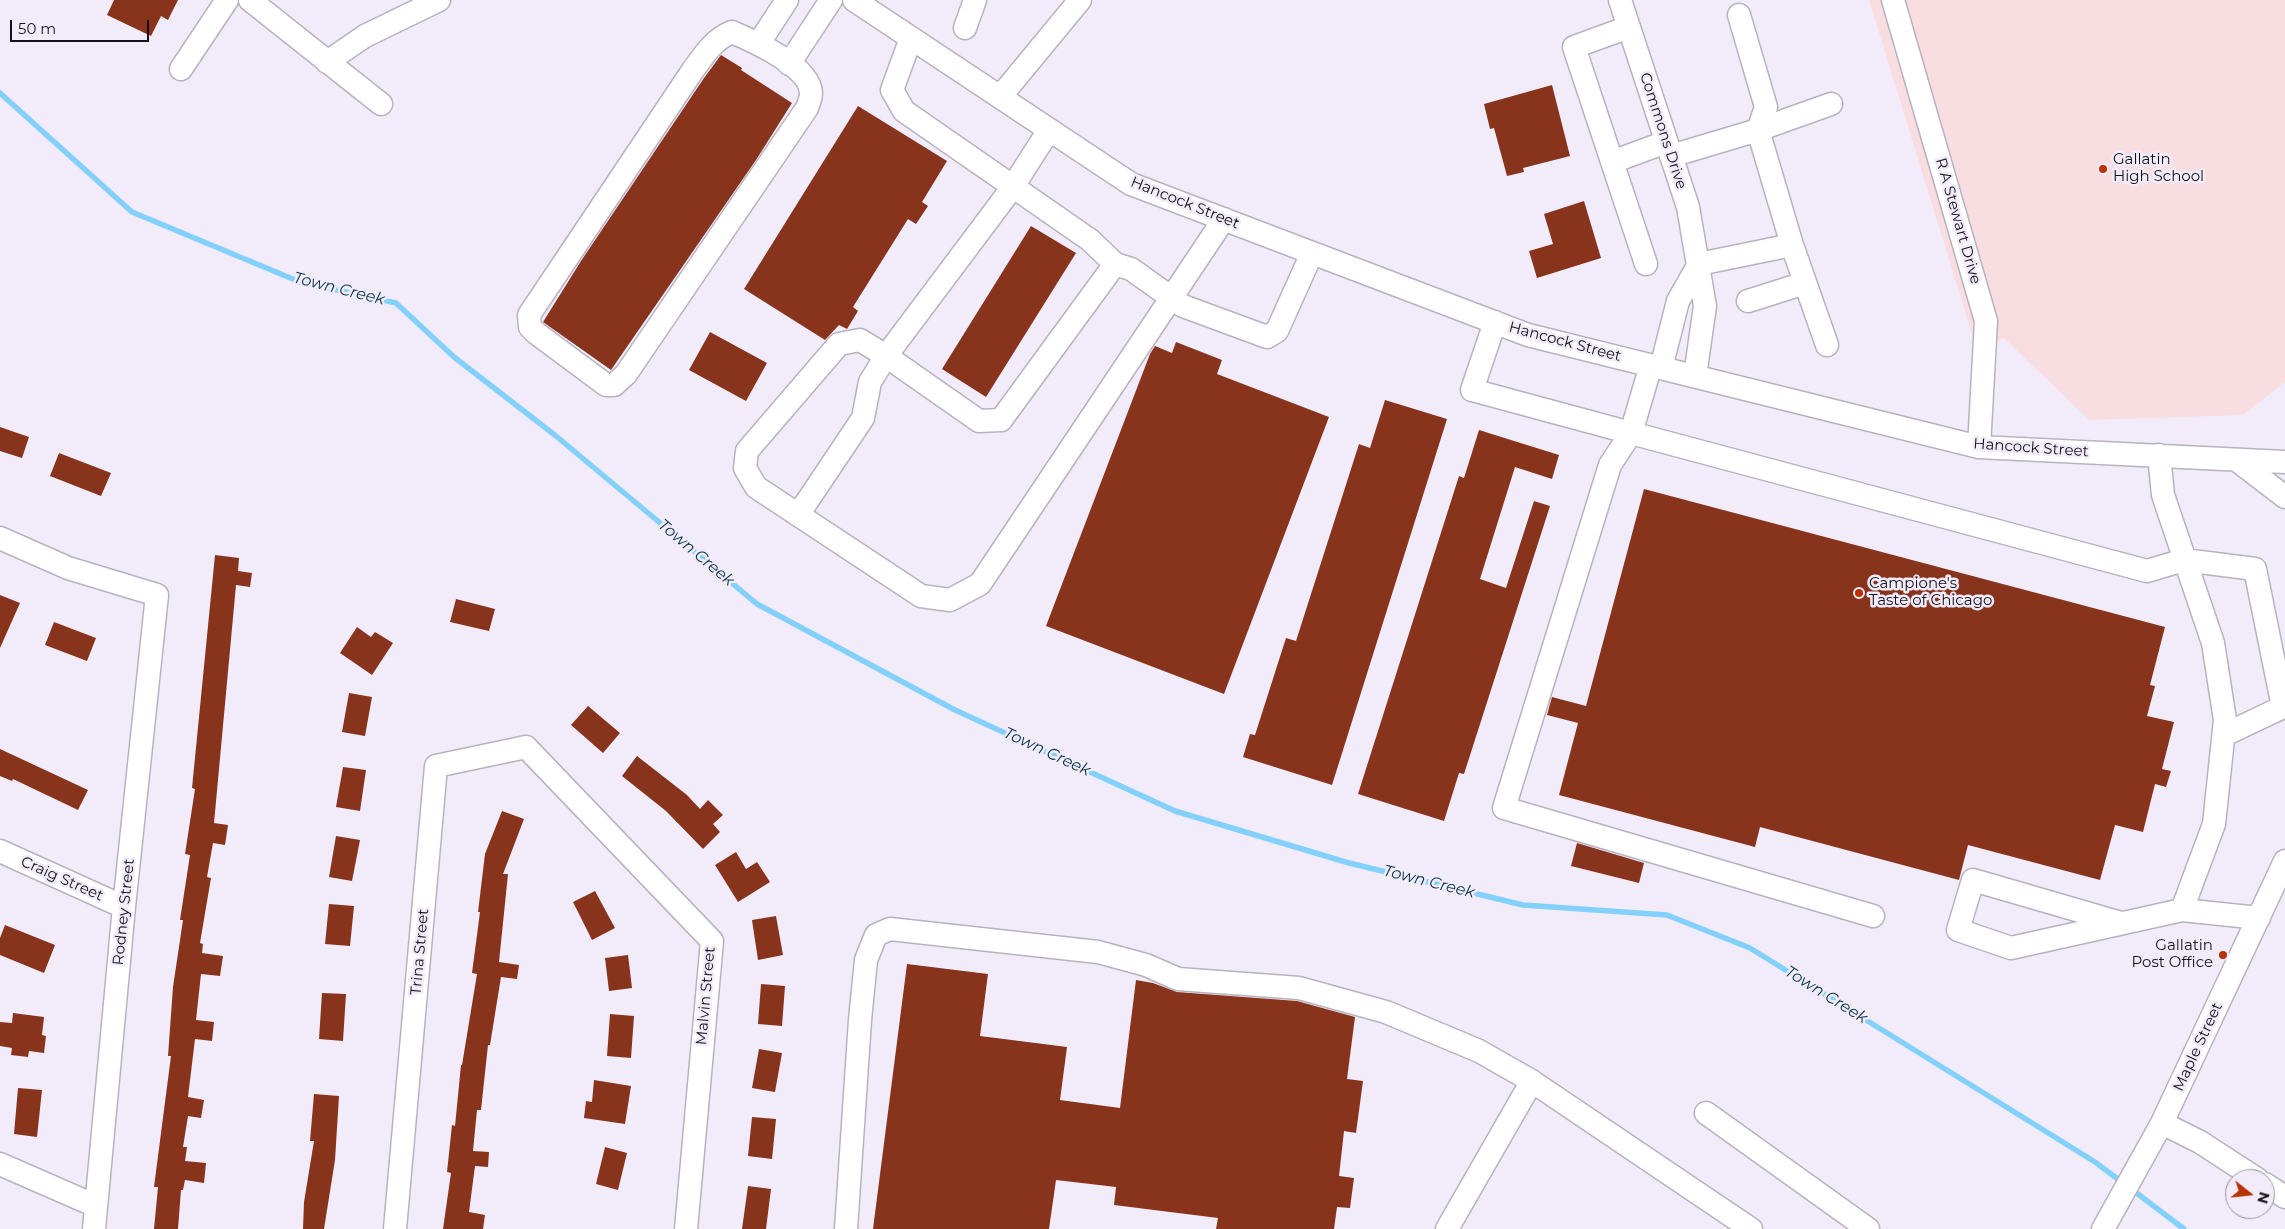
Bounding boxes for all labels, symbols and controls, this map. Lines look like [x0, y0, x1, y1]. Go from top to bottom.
scale bar [12, 10, 151, 42]
text: 50 m [18, 19, 56, 38]
street label: Commons Drive [1636, 70, 1690, 192]
place label: Gallatin High School [2113, 151, 2204, 186]
street label: R A Stewart Drive [1931, 156, 1985, 286]
marker: Gallatin High School [2097, 163, 2109, 175]
street label: Hancock Street [1128, 173, 1242, 233]
water label: Town Creek [291, 268, 387, 310]
street label: Hancock Street [1507, 318, 1623, 366]
street label: Hancock Street [1973, 435, 2089, 461]
water label: Town Creek [654, 516, 738, 590]
place label: Campione's Taste of Chicago [1869, 575, 1992, 610]
marker: Campione's Taste of Chicago [1853, 587, 1865, 599]
water label: Town Creek [1000, 723, 1094, 781]
street label: Craig Street [18, 853, 106, 905]
street label: Rodney Street [109, 858, 139, 966]
water label: Town Creek [1381, 861, 1477, 903]
street label: Trina Street [407, 908, 433, 996]
place label: Gallatin Post Office [2132, 937, 2213, 972]
street label: Malvin Street [693, 946, 719, 1046]
marker: Gallatin Post Office [2217, 949, 2229, 961]
water label: Town Creek [1781, 962, 1871, 1028]
street label: Maple Street [2170, 1000, 2226, 1094]
north arrow [2225, 1169, 2275, 1219]
text: N [2253, 1190, 2274, 1206]

